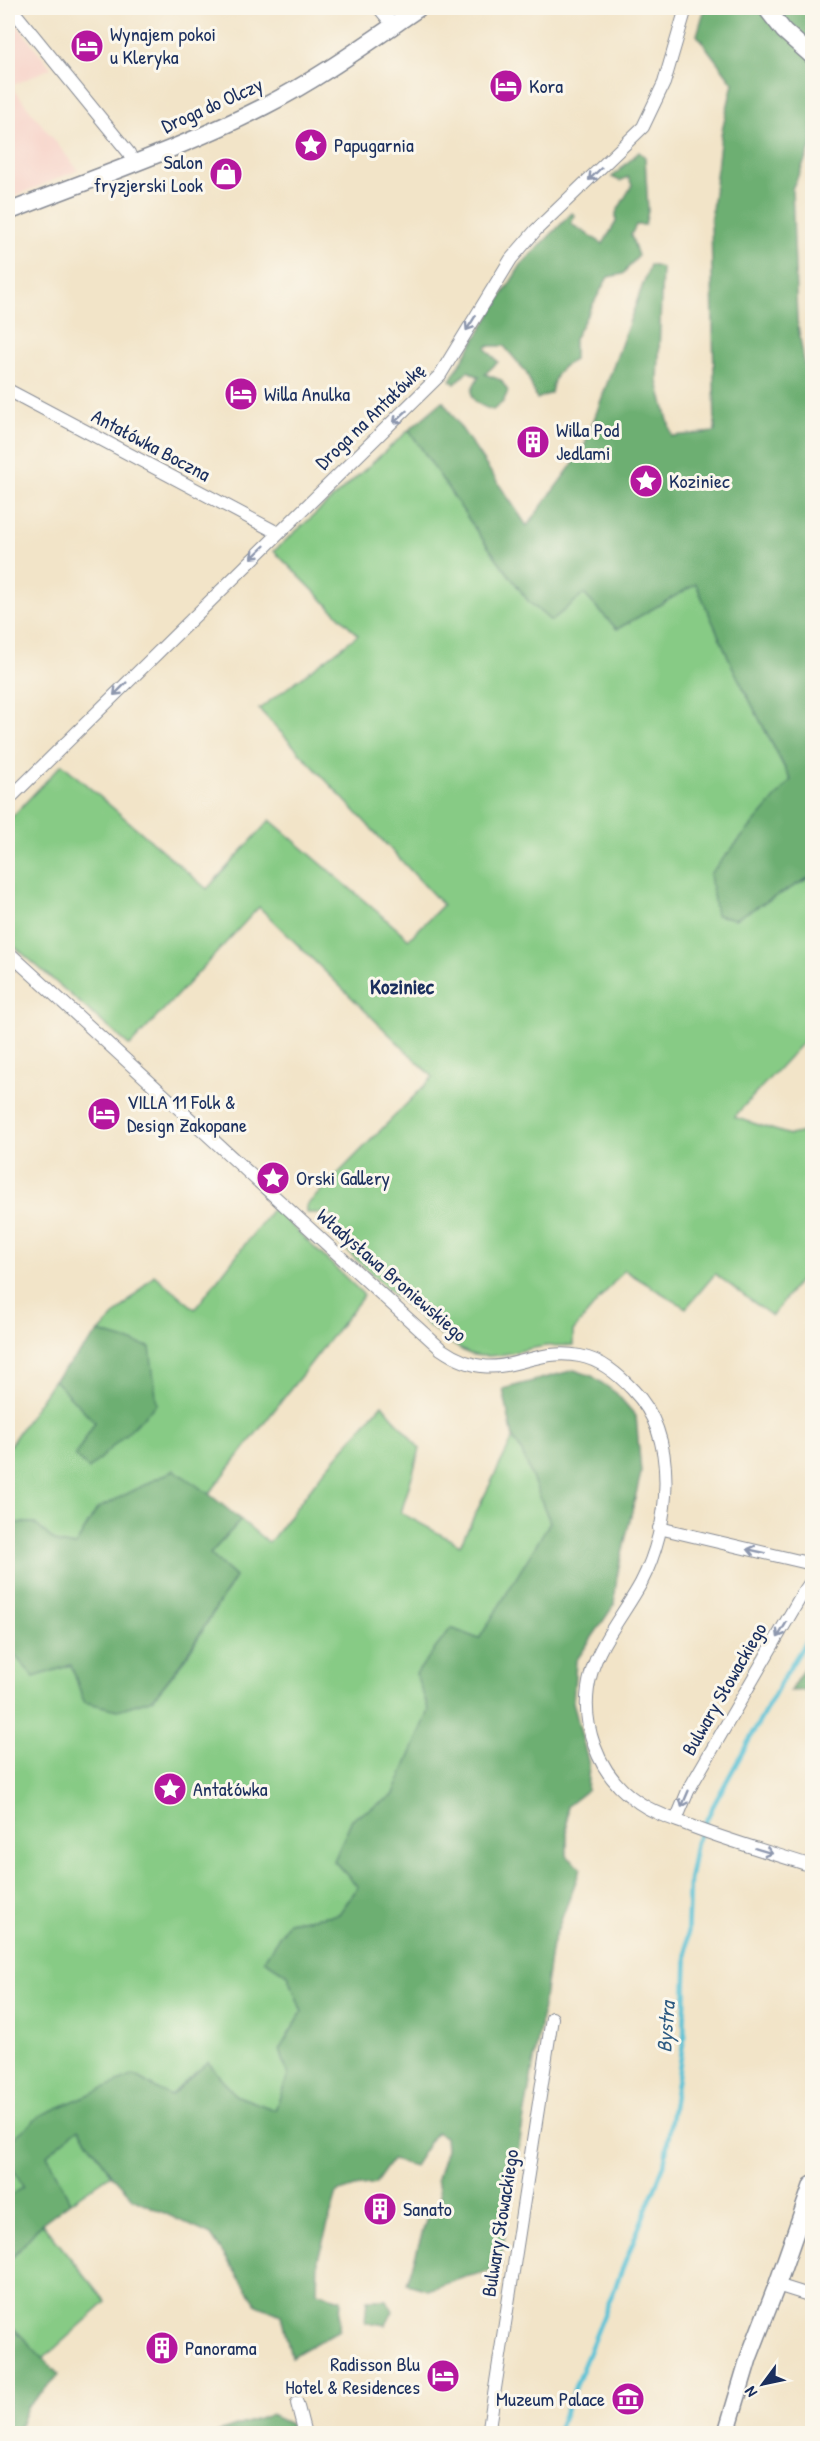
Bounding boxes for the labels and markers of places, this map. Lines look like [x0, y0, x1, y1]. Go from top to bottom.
place label: Wynajem pokoi u Kleryka [110, 20, 216, 70]
hotel icon: Wynajem pokoi u Kleryka [69, 28, 105, 64]
hotel icon: Kora [488, 68, 524, 104]
place label: Kora [529, 72, 563, 99]
place icon: Papugarnia [293, 127, 329, 163]
place label: Papugarnia [334, 131, 414, 158]
place label: Salon fryzjerski Look [94, 148, 203, 198]
shop icon: Salon fryzjerski Look [208, 156, 244, 192]
hotel icon: Willa Anulka [223, 376, 259, 412]
place label: Willa Anulka [264, 380, 350, 407]
place label: Willa Pod Jedlami [556, 416, 620, 466]
building icon: Willa Pod Jedlami [515, 424, 551, 460]
place icon: Koziniec [628, 463, 664, 499]
place label: Koziniec [669, 467, 730, 494]
place label: VILLA 11 Folk & Design Zakopane [127, 1088, 247, 1138]
hotel icon: VILLA 11 Folk & Design Zakopane [86, 1096, 122, 1132]
place icon: Orski Gallery [255, 1160, 291, 1196]
place label: Orski Gallery [296, 1164, 390, 1191]
place icon: Antałówka [152, 1771, 188, 1807]
place label: Antałówka [193, 1775, 268, 1802]
building icon: Sanato [362, 2191, 398, 2227]
place label: Sanato [403, 2195, 452, 2222]
building icon: Panorama [144, 2330, 180, 2366]
place label: Panorama [185, 2334, 257, 2361]
place label: Radisson Blu Hotel & Residences [285, 2350, 420, 2400]
hotel icon: Radisson Blu Hotel & Residences [425, 2358, 461, 2394]
museum icon: Muzeum Palace [610, 2381, 646, 2417]
place label: Muzeum Palace [496, 2385, 605, 2412]

